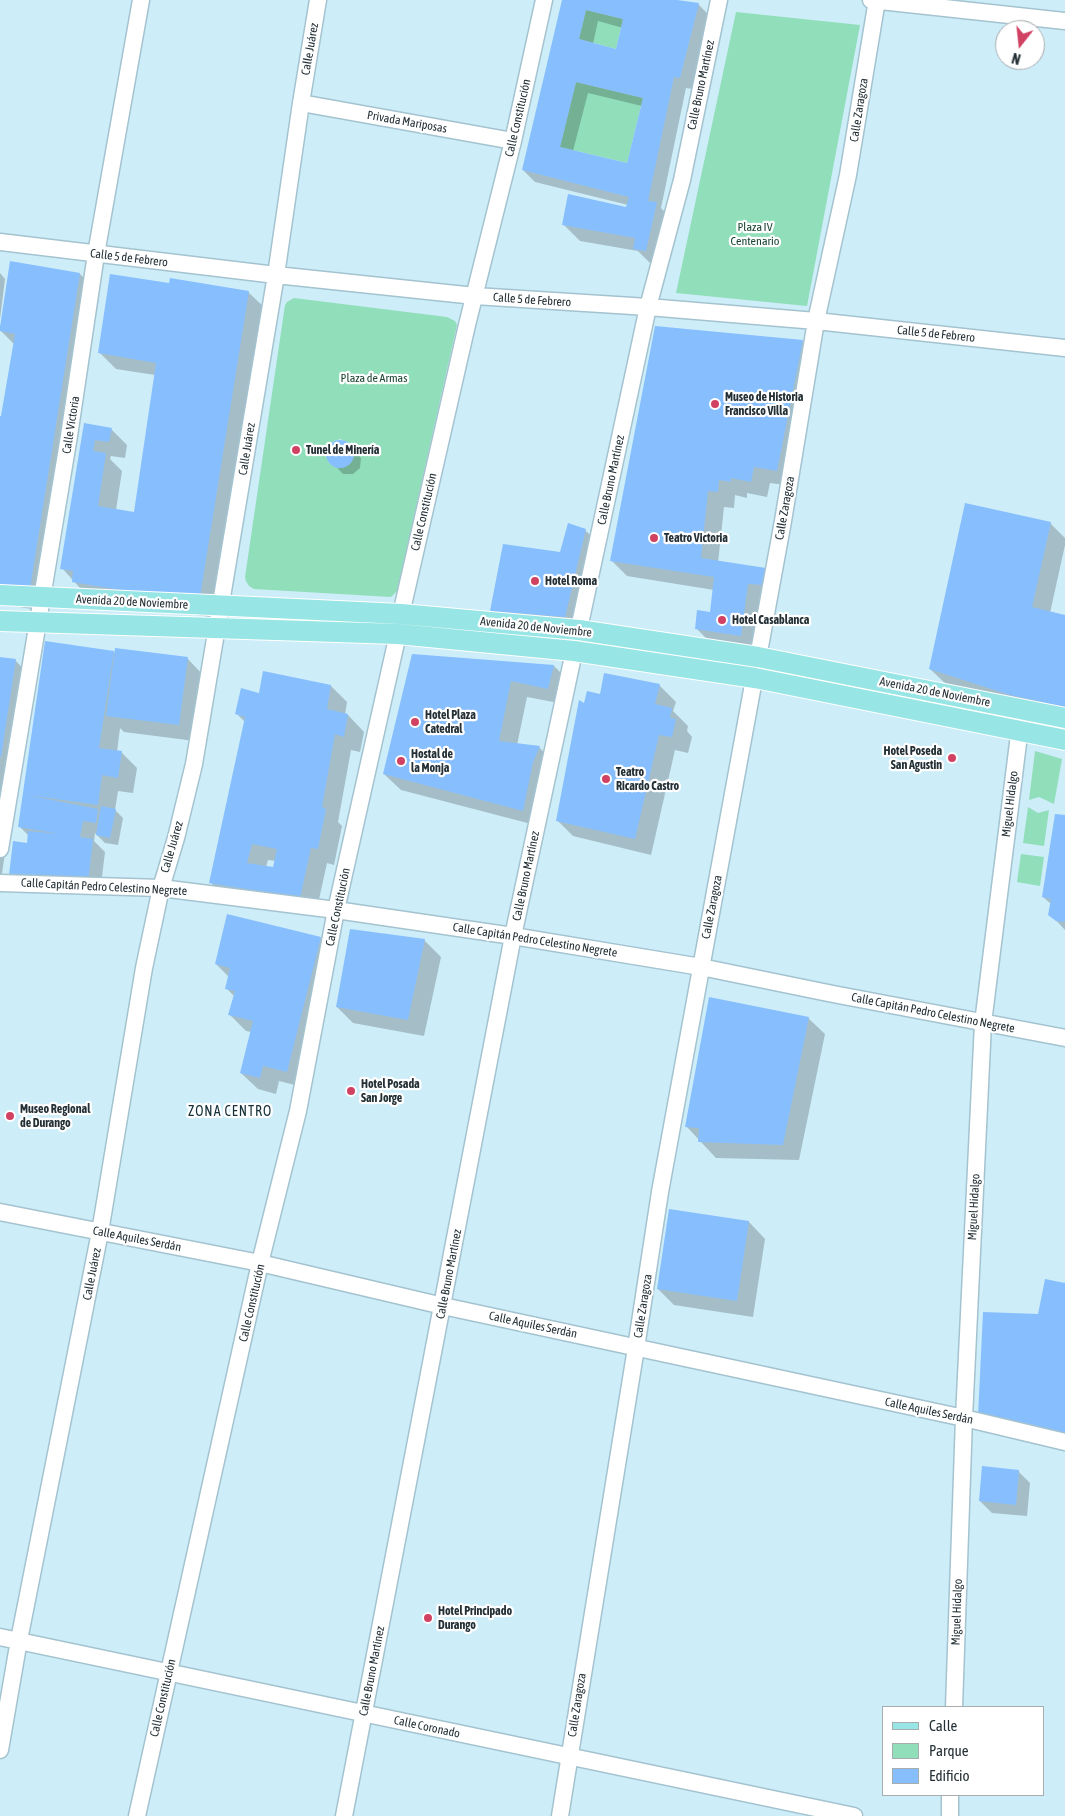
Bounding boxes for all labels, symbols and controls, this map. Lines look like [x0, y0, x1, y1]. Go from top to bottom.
north arrow [995, 20, 1045, 70]
street label: Calle Juárez [298, 22, 322, 76]
street label: Calle Bruno Martínez [684, 39, 718, 131]
text: N [1010, 50, 1022, 67]
street label: Calle Zaragoza [847, 77, 871, 143]
street label: Calle Constitución [502, 78, 534, 158]
street label: Privada Mariposas [366, 108, 448, 136]
park label: Plaza IV Centenario [731, 220, 779, 248]
street label: Calle 5 de Febrero [89, 246, 169, 270]
street label: Calle 5 de Febrero [492, 290, 572, 310]
street label: Calle 5 de Febrero [896, 323, 976, 345]
park label: Plaza de Armas [341, 371, 407, 385]
place label: Museo de Historia Francisco Villa [725, 390, 803, 418]
street label: Calle Victoria [59, 395, 83, 455]
marker: Museo de Historia Francisco Villa [709, 398, 721, 410]
street label: Calle Juárez [236, 422, 258, 476]
street label: Calle Bruno Martínez [594, 434, 628, 526]
place label: Tunel de Minería [306, 443, 379, 457]
marker: Tunel de Minería [290, 444, 302, 456]
street label: Calle Constitución [408, 472, 440, 552]
street label: Calle Zaragoza [772, 475, 798, 541]
place label: Teatro Victoria [664, 531, 728, 545]
marker: Teatro Victoria [648, 532, 660, 544]
place label: Hotel Roma [545, 574, 597, 588]
marker: Hotel Roma [529, 575, 541, 587]
street label: Avenida 20 de Noviembre [75, 592, 189, 612]
place label: Hotel Casablanca [732, 613, 809, 627]
street label: Avenida 20 de Noviembre [479, 614, 593, 640]
marker: Hotel Casablanca [716, 614, 728, 626]
street label: Avenida 20 de Noviembre [878, 674, 992, 710]
place label: Hotel Plaza Catedral [425, 708, 476, 736]
marker: Hotel Plaza Catedral [409, 716, 421, 728]
place label: Hotel Poseda San Agustin [883, 744, 942, 772]
place label: Hostal de la Monja [411, 747, 453, 775]
marker: Hotel Poseda San Agustin [946, 752, 958, 764]
marker: Hostal de la Monja [395, 755, 407, 767]
place label: Teatro Ricardo Castro [616, 765, 679, 793]
street label: Miguel Hidalgo [999, 770, 1021, 838]
marker: Teatro Ricardo Castro [600, 773, 612, 785]
street label: Calle Juárez [158, 820, 186, 874]
street label: Calle Bruno Martínez [509, 830, 543, 922]
street label: Calle Constitución [323, 867, 353, 947]
street label: Calle Zaragoza [699, 874, 725, 940]
street label: Calle Capitán Pedro Celestino Negrete [21, 875, 187, 899]
street label: Calle Capitán Pedro Celestino Negrete [452, 920, 618, 960]
street label: Calle Capitán Pedro Celestino Negrete [850, 990, 1016, 1036]
place label: Hotel Posada San Jorge [361, 1077, 420, 1105]
marker: Hotel Posada San Jorge [345, 1085, 357, 1097]
place label: Museo Regional de Durango [20, 1102, 90, 1130]
district label: ZONA CENTRO [187, 1104, 273, 1120]
marker: Museo Regional de Durango [4, 1110, 16, 1122]
street label: Miguel Hidalgo [965, 1173, 983, 1241]
street label: Calle Aquiles Serdán [91, 1223, 183, 1255]
street label: Calle Bruno Martínez [433, 1228, 465, 1320]
street label: Calle Juárez [80, 1247, 104, 1301]
street label: Calle Constitución [236, 1263, 268, 1343]
street label: Calle Zaragoza [631, 1273, 655, 1339]
street label: Calle Aquiles Serdán [488, 1309, 578, 1341]
street label: Calle Aquiles Serdán [884, 1395, 974, 1427]
street label: Miguel Hidalgo [949, 1578, 965, 1646]
place label: Hotel Principado Durango [438, 1604, 512, 1632]
marker: Hotel Principado Durango [422, 1612, 434, 1624]
street label: Calle Bruno Martínez [356, 1625, 388, 1717]
street label: Calle Constitución [147, 1658, 179, 1738]
street label: Calle Zaragoza [565, 1672, 589, 1738]
legend [882, 1706, 1045, 1796]
street label: Calle Coronado [393, 1713, 461, 1741]
text: Calle [929, 1717, 957, 1734]
text: Parque [929, 1742, 969, 1759]
text: Edificio [929, 1767, 970, 1784]

